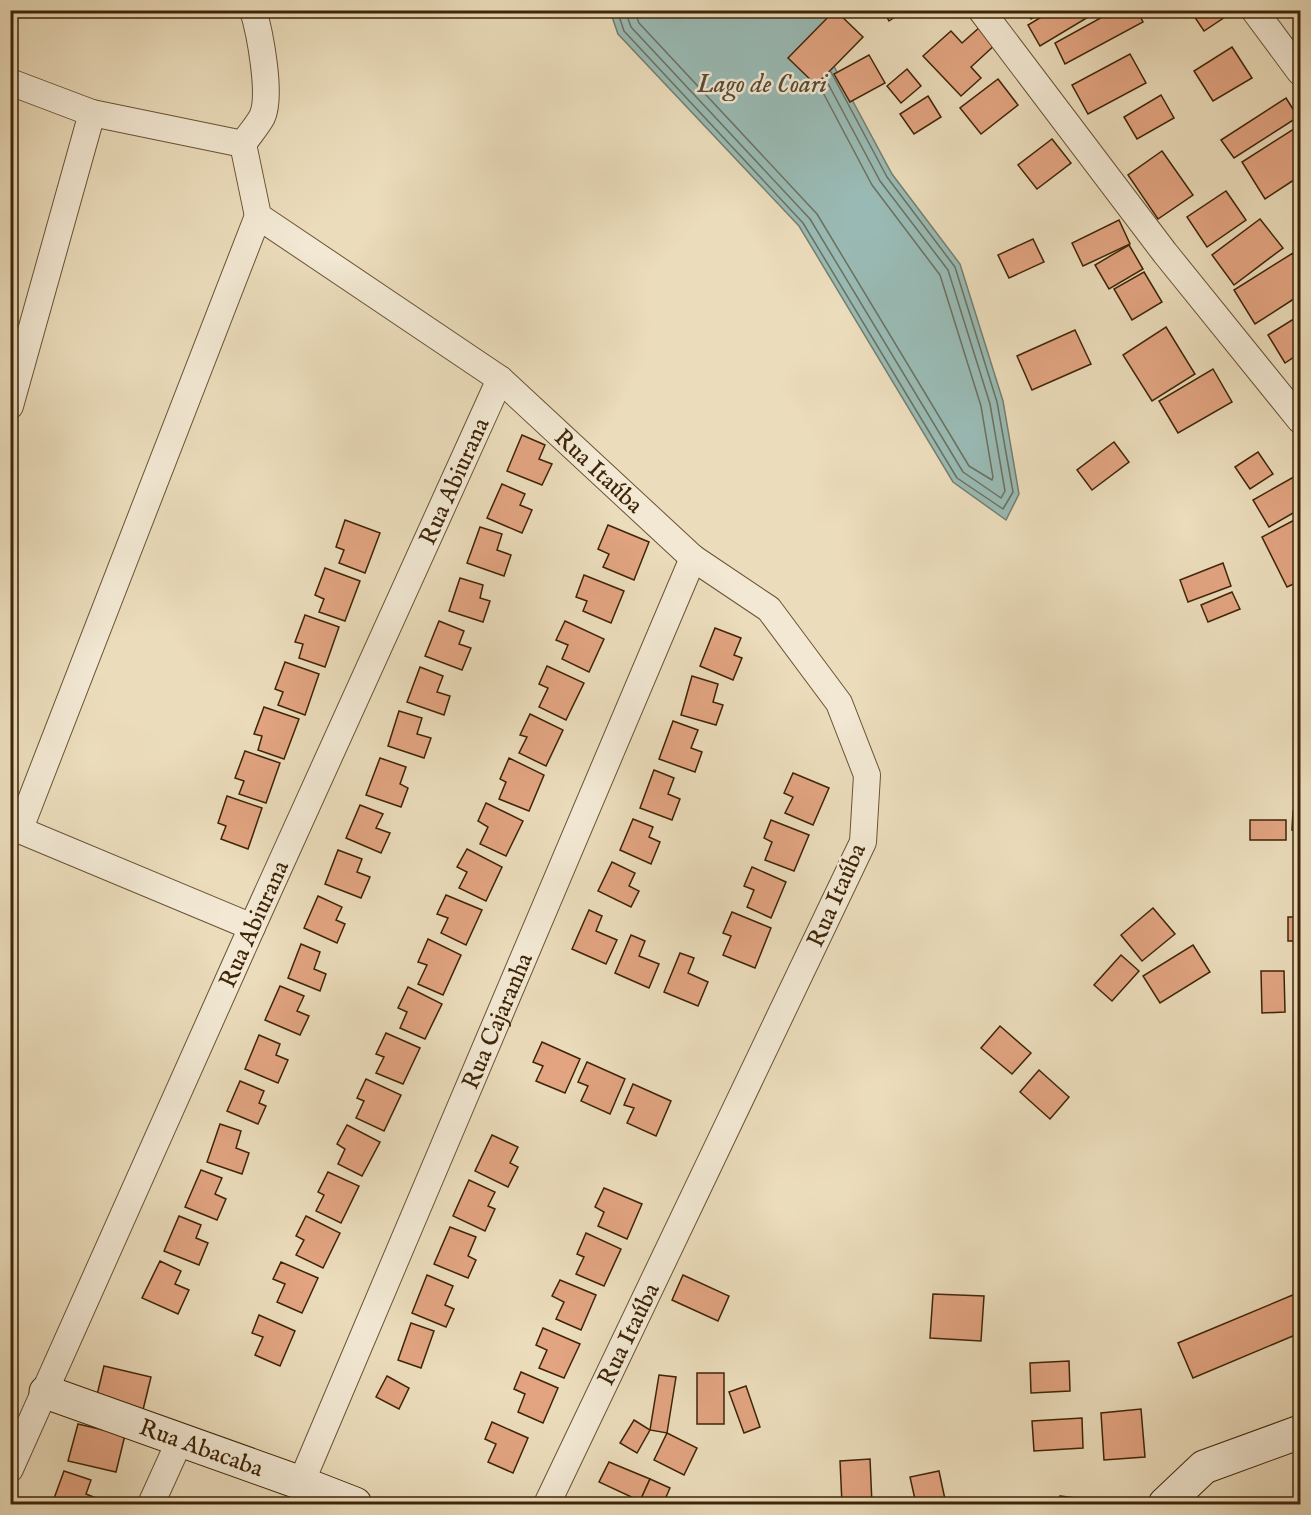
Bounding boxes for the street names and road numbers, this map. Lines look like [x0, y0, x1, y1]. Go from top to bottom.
street label: Rua Abiurana [413, 413, 498, 550]
street label: Rua Itaúba [547, 423, 650, 521]
street label: Rua Itaúba [801, 838, 874, 952]
street label: Rua Abiurana [213, 855, 297, 993]
street label: Rua Cajaranha [456, 948, 541, 1094]
street label: Rua Itaúba [591, 1278, 668, 1391]
street label: Rua Abacaba [135, 1412, 268, 1485]

